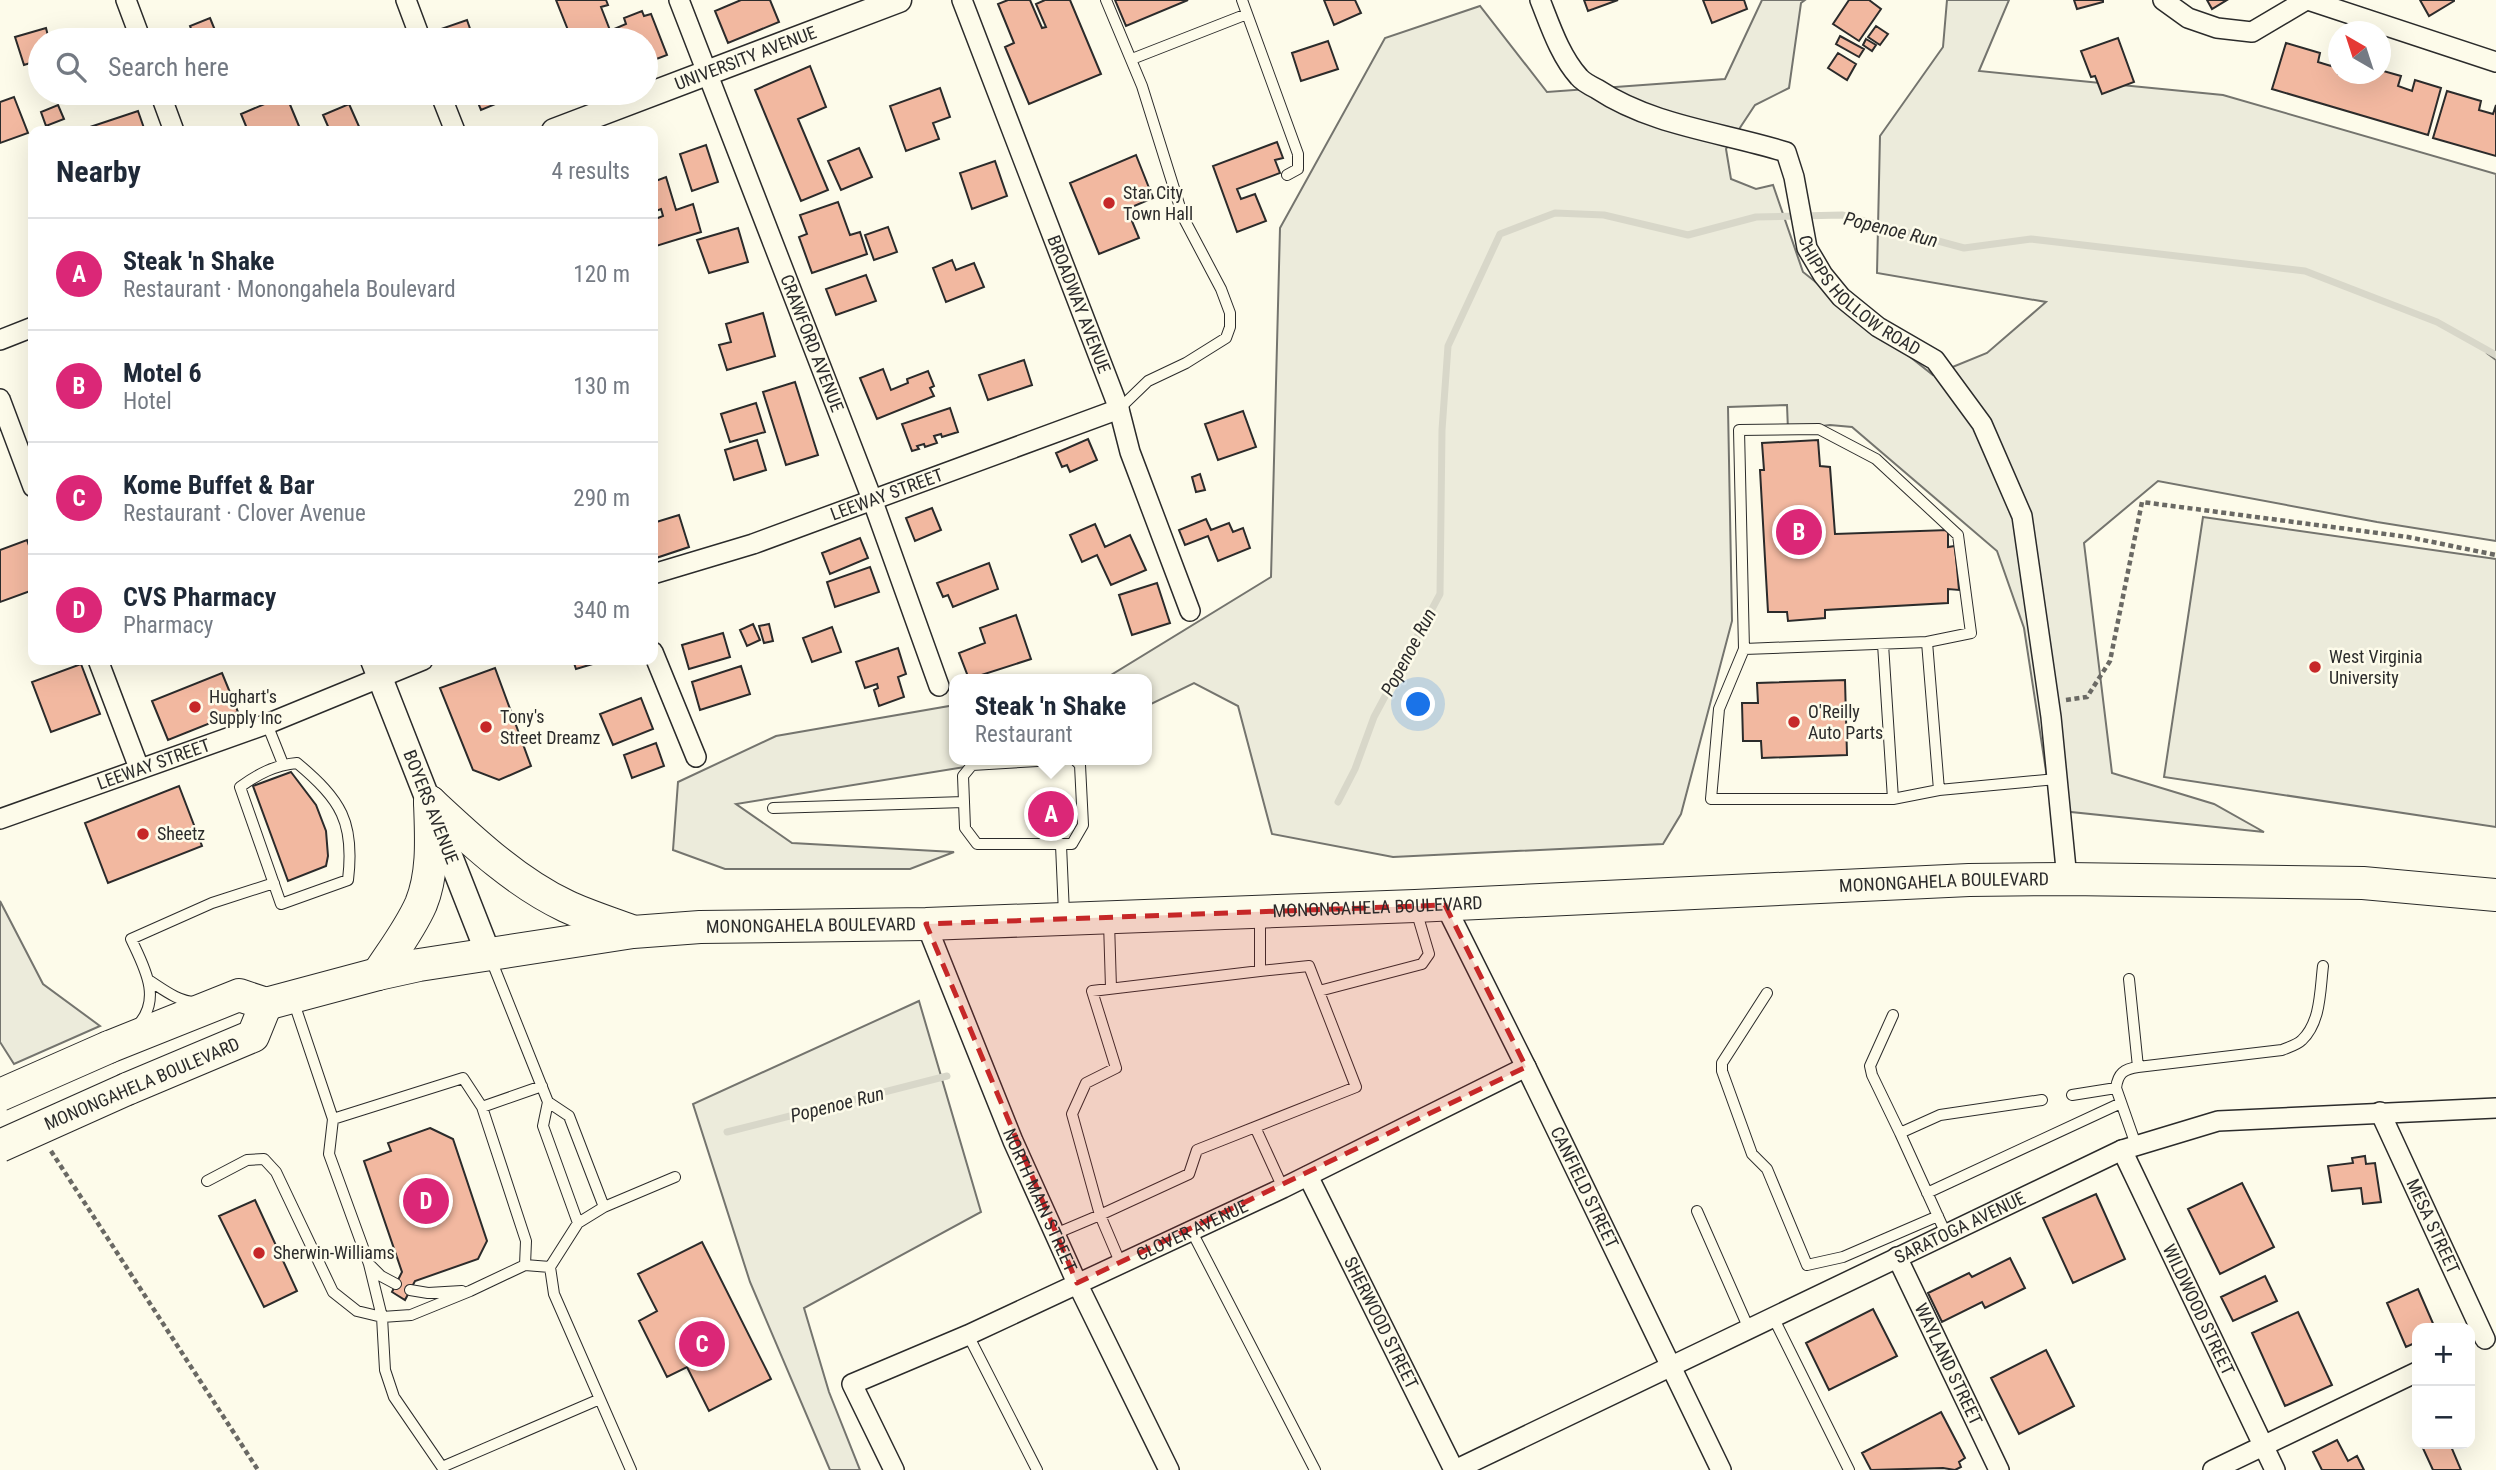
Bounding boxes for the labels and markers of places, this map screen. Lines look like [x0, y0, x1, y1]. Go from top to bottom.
place label: Star City Town Hall [1123, 182, 1193, 224]
marker: Star City Town Hall [1101, 195, 1117, 211]
pin: B [1776, 506, 1822, 558]
place label: West Virginia University [2329, 646, 2423, 688]
marker: West Virginia University [2307, 659, 2323, 675]
place label: Hughart's Supply Inc [209, 686, 282, 728]
marker: Hughart's Supply Inc [187, 699, 203, 715]
place label: O'Reilly Auto Parts [1808, 701, 1883, 743]
place label: Tony's Street Dreamz [500, 706, 601, 748]
marker: O'Reilly Auto Parts [1786, 714, 1802, 730]
marker: Tony's Street Dreamz [478, 719, 494, 735]
pin: A [1028, 788, 1074, 840]
place label: Sheetz [157, 823, 205, 844]
marker: Sheetz [135, 826, 151, 842]
pin: D [403, 1175, 449, 1227]
place label: Sherwin-Williams [273, 1242, 395, 1263]
marker: Sherwin-Williams [251, 1245, 267, 1261]
pin: C [679, 1318, 725, 1370]

